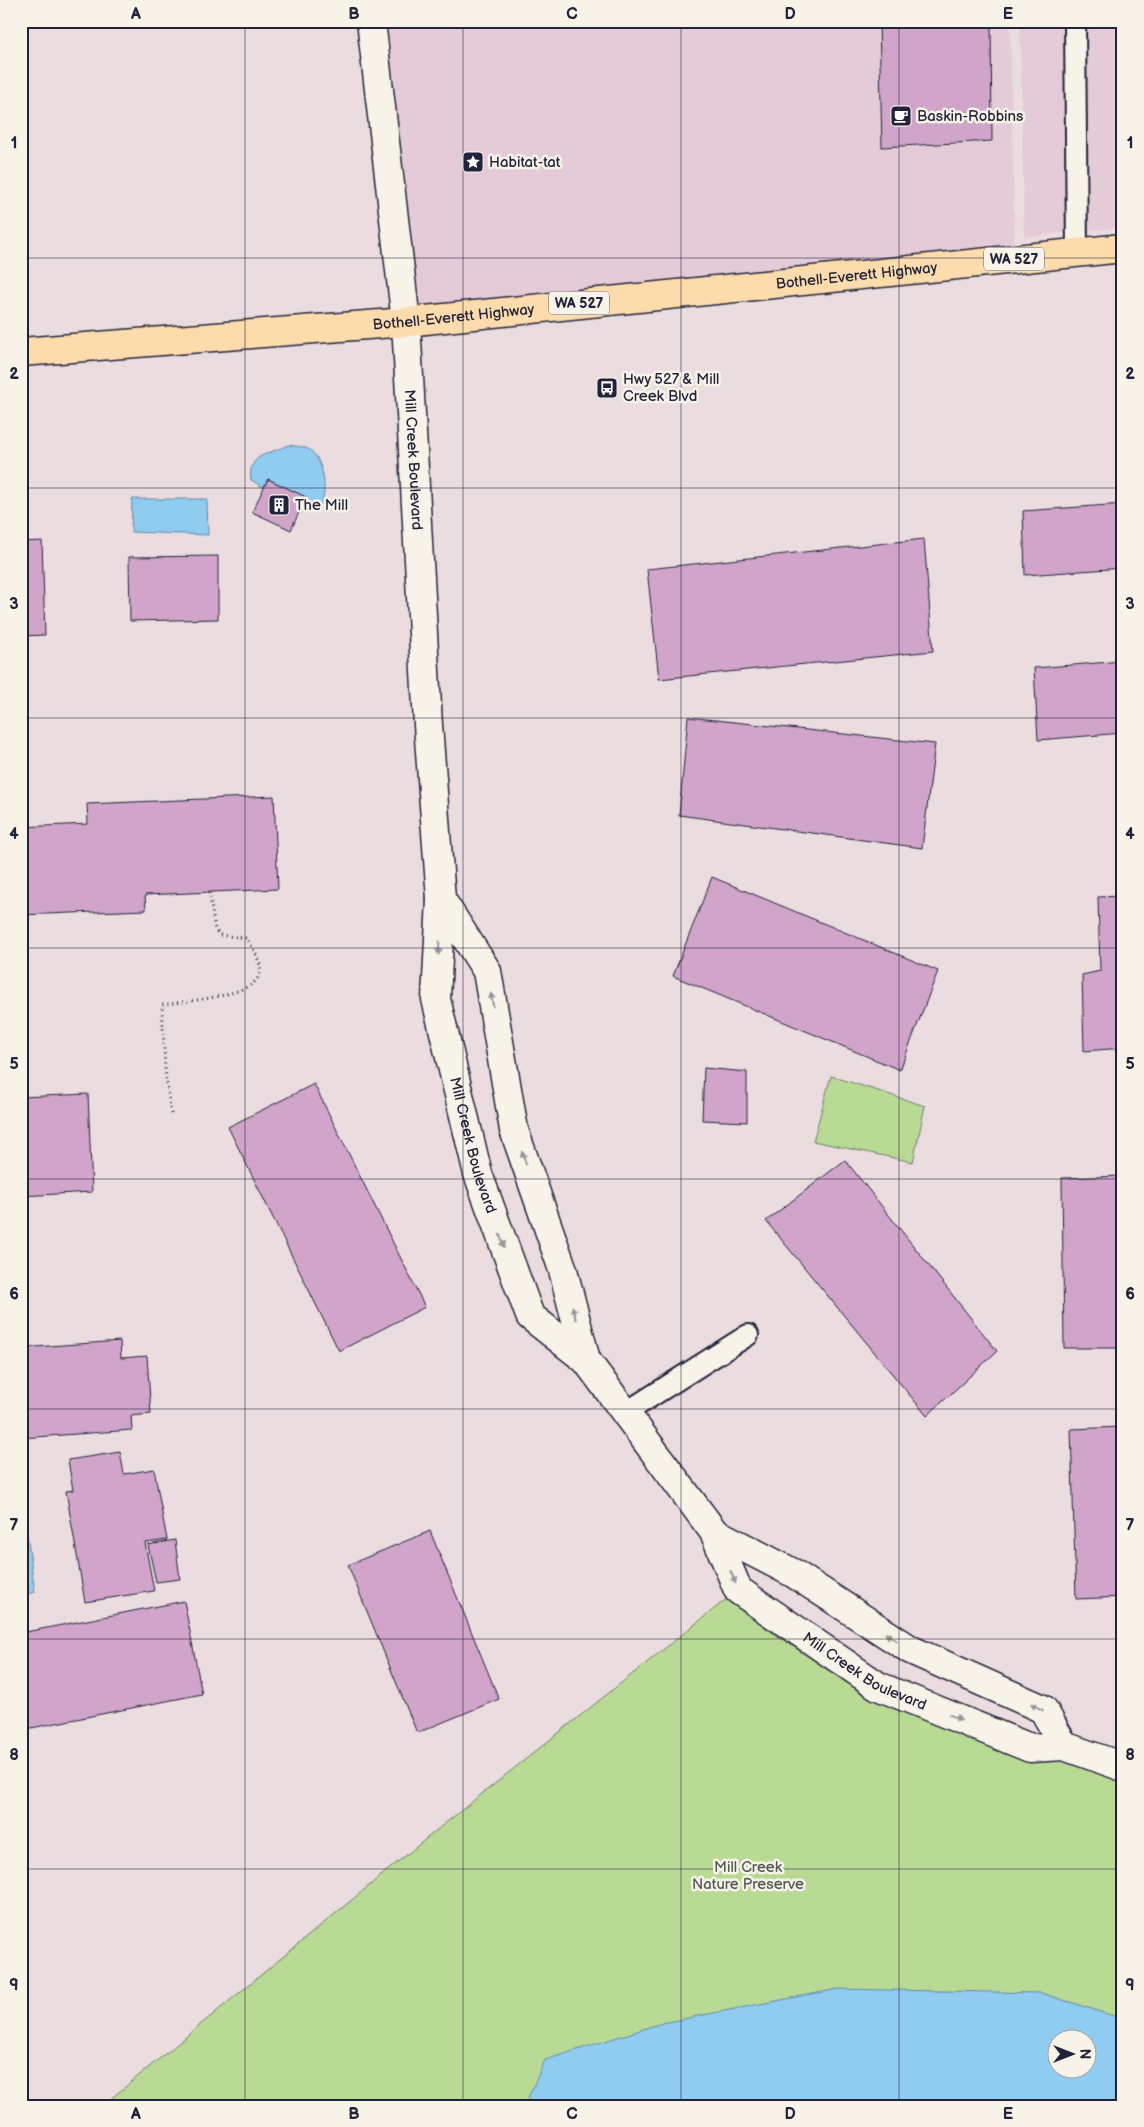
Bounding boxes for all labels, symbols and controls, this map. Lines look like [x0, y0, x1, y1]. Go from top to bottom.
text: A [130, 5, 141, 24]
text: B [348, 5, 360, 24]
text: C [566, 5, 578, 24]
text: D [784, 5, 796, 24]
text: E [1003, 5, 1013, 24]
cafe icon: Baskin-Robbins [889, 104, 913, 128]
place label: Baskin-Robbins [917, 107, 1024, 126]
text: 1 [11, 134, 17, 153]
text: 1 [1127, 134, 1133, 153]
place icon: Habitat-tat [461, 150, 485, 174]
place label: Habitat-tat [489, 153, 561, 172]
road number: WA 527 [984, 248, 1044, 270]
street label: Bothell-Everett Highway [775, 258, 938, 294]
road number: WA 527 [549, 292, 609, 314]
street label: Bothell-Everett Highway [372, 300, 536, 335]
text: 2 [9, 365, 19, 384]
text: 2 [1125, 365, 1135, 384]
place label: Hwy 527 & Mill Creek Blvd [623, 370, 719, 406]
bus stop icon: Hwy 527 & Mill Creek Blvd [595, 376, 619, 400]
street label: Mill Creek Boulevard [400, 389, 426, 531]
building icon: The Mill [267, 493, 291, 517]
place label: The Mill [295, 496, 348, 515]
text: 3 [9, 595, 19, 614]
text: 3 [1125, 595, 1135, 614]
text: 4 [9, 825, 19, 844]
text: 4 [1125, 825, 1135, 844]
one-way arrow [435, 940, 443, 956]
one-way arrow [487, 991, 495, 1007]
text: 5 [9, 1055, 19, 1074]
text: 5 [1125, 1055, 1135, 1074]
street label: Mill Creek Boulevard [445, 1075, 501, 1216]
one-way arrow [520, 1151, 527, 1166]
one-way arrow [498, 1234, 506, 1249]
text: 6 [9, 1285, 19, 1304]
text: 6 [1125, 1285, 1135, 1304]
one-way arrow [570, 1305, 578, 1320]
text: 7 [10, 1516, 19, 1535]
text: 7 [1126, 1516, 1135, 1535]
one-way arrow [729, 1570, 737, 1584]
street label: Mill Creek Boulevard [799, 1628, 929, 1715]
one-way arrow [884, 1632, 897, 1642]
one-way arrow [1030, 1703, 1044, 1712]
one-way arrow [948, 1714, 963, 1721]
text: 8 [9, 1746, 19, 1765]
text: 8 [1125, 1746, 1135, 1765]
park label: Mill Creek Nature Preserve [692, 1858, 804, 1894]
text: 9 [9, 1976, 19, 1995]
text: 9 [1125, 1976, 1135, 1995]
north arrow [1046, 2030, 1096, 2080]
text: N [1076, 2049, 1093, 2059]
text: A [130, 2105, 141, 2124]
text: B [348, 2105, 360, 2124]
text: C [566, 2105, 578, 2124]
text: D [784, 2105, 796, 2124]
text: E [1003, 2105, 1013, 2124]

